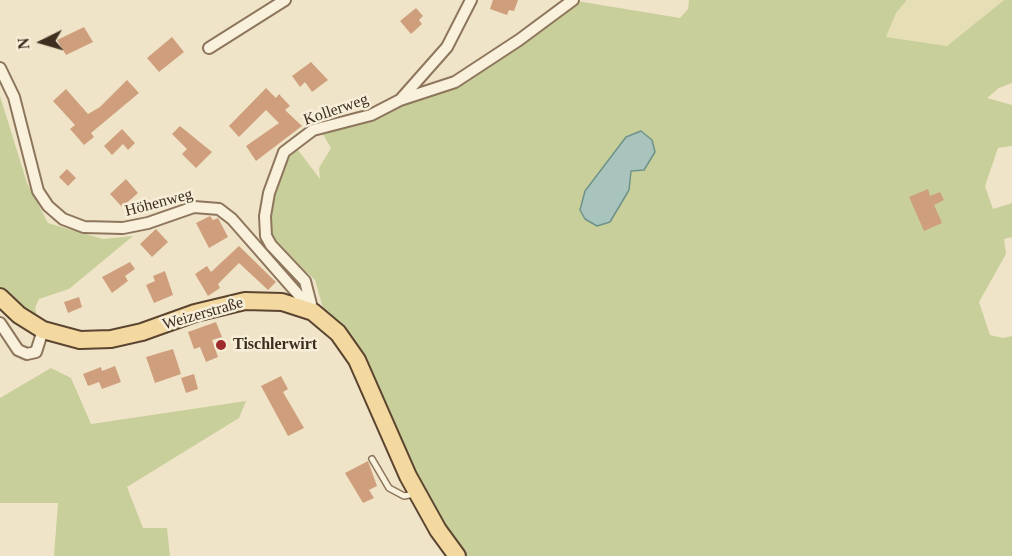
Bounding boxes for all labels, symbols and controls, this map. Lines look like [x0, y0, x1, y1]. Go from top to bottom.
north arrow [12, 12, 72, 72]
text: N [15, 37, 33, 50]
street label: Kollerweg [301, 90, 371, 130]
street label: Höhenweg [123, 185, 195, 221]
street label: Weizerstraße [160, 293, 246, 335]
place label: Tischlerwirt [233, 335, 317, 355]
marker: Tischlerwirt [214, 338, 228, 352]

